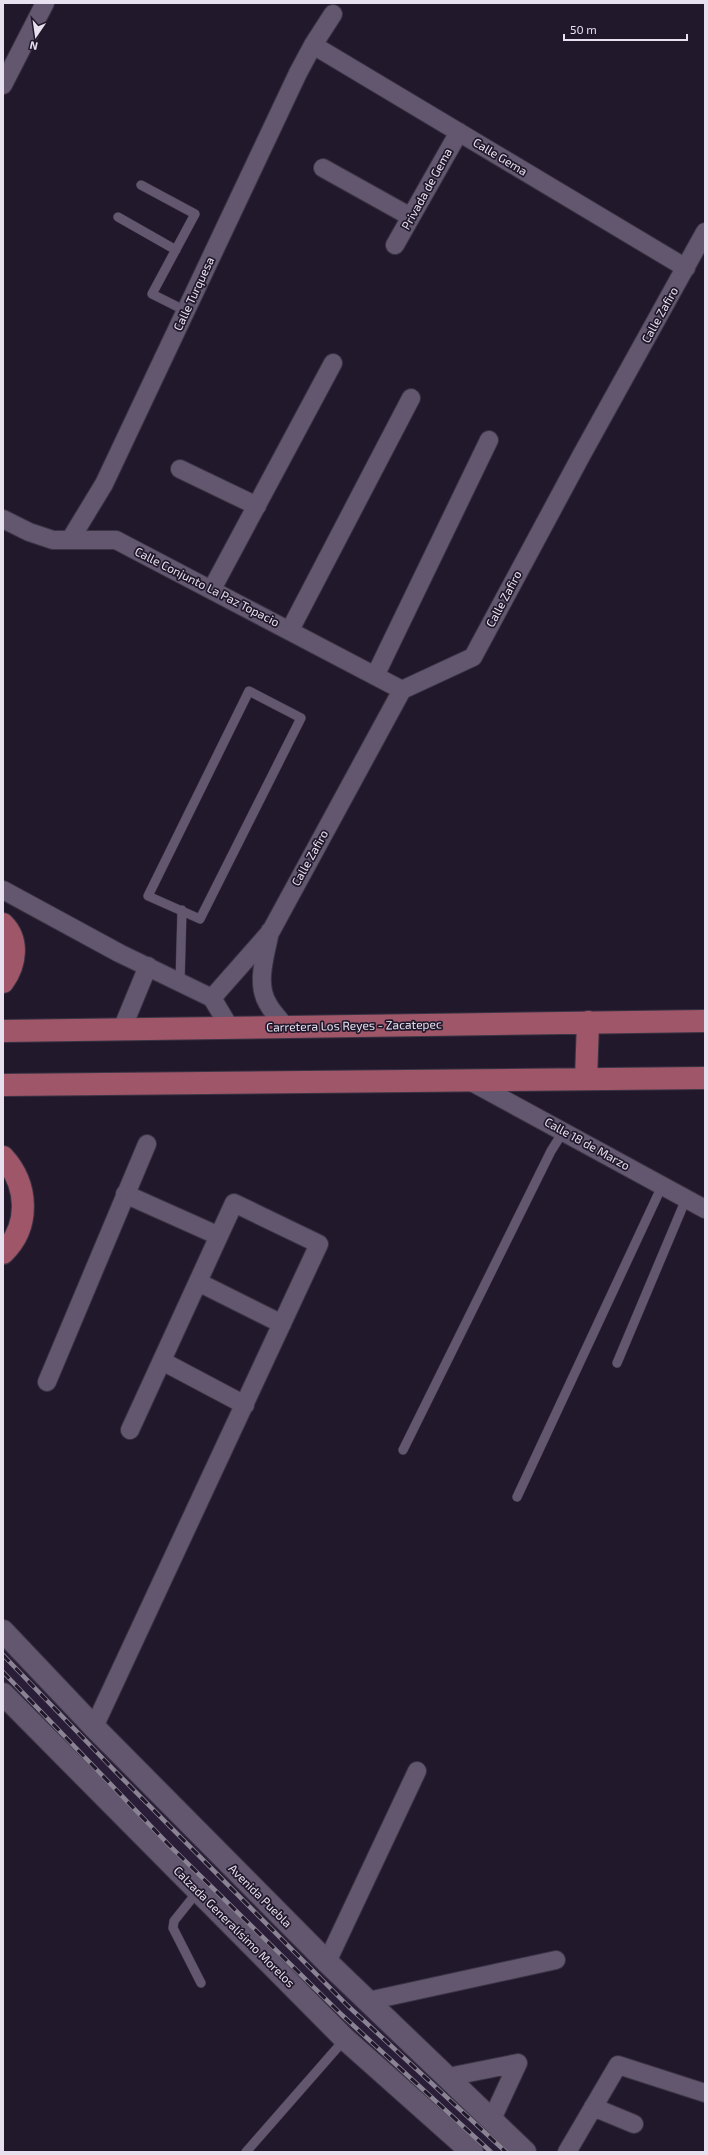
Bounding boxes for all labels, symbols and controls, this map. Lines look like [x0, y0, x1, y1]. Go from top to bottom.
north arrow [16, 16, 56, 56]
scale bar [564, 16, 687, 42]
text: 50 m [570, 22, 597, 36]
text: N [28, 39, 39, 53]
street label: Calle Gema [471, 134, 530, 178]
street label: Privada de Gema [398, 145, 454, 232]
street label: Calle Turquesa [170, 255, 216, 333]
street label: Calle Zafiro [638, 284, 680, 345]
street label: Calle Conjunto La Paz Topacio [132, 543, 282, 630]
street label: Calle Zafiro [482, 568, 524, 629]
street label: Calle Zafiro [288, 827, 330, 888]
street label: Carretera Los Reyes - Zacatepec [266, 1016, 442, 1034]
street label: Calle 18 de Marzo [542, 1114, 633, 1172]
street label: Avenida Puebla [226, 1861, 295, 1930]
street label: Calzada Generalísimo Morelos [171, 1863, 298, 1990]

